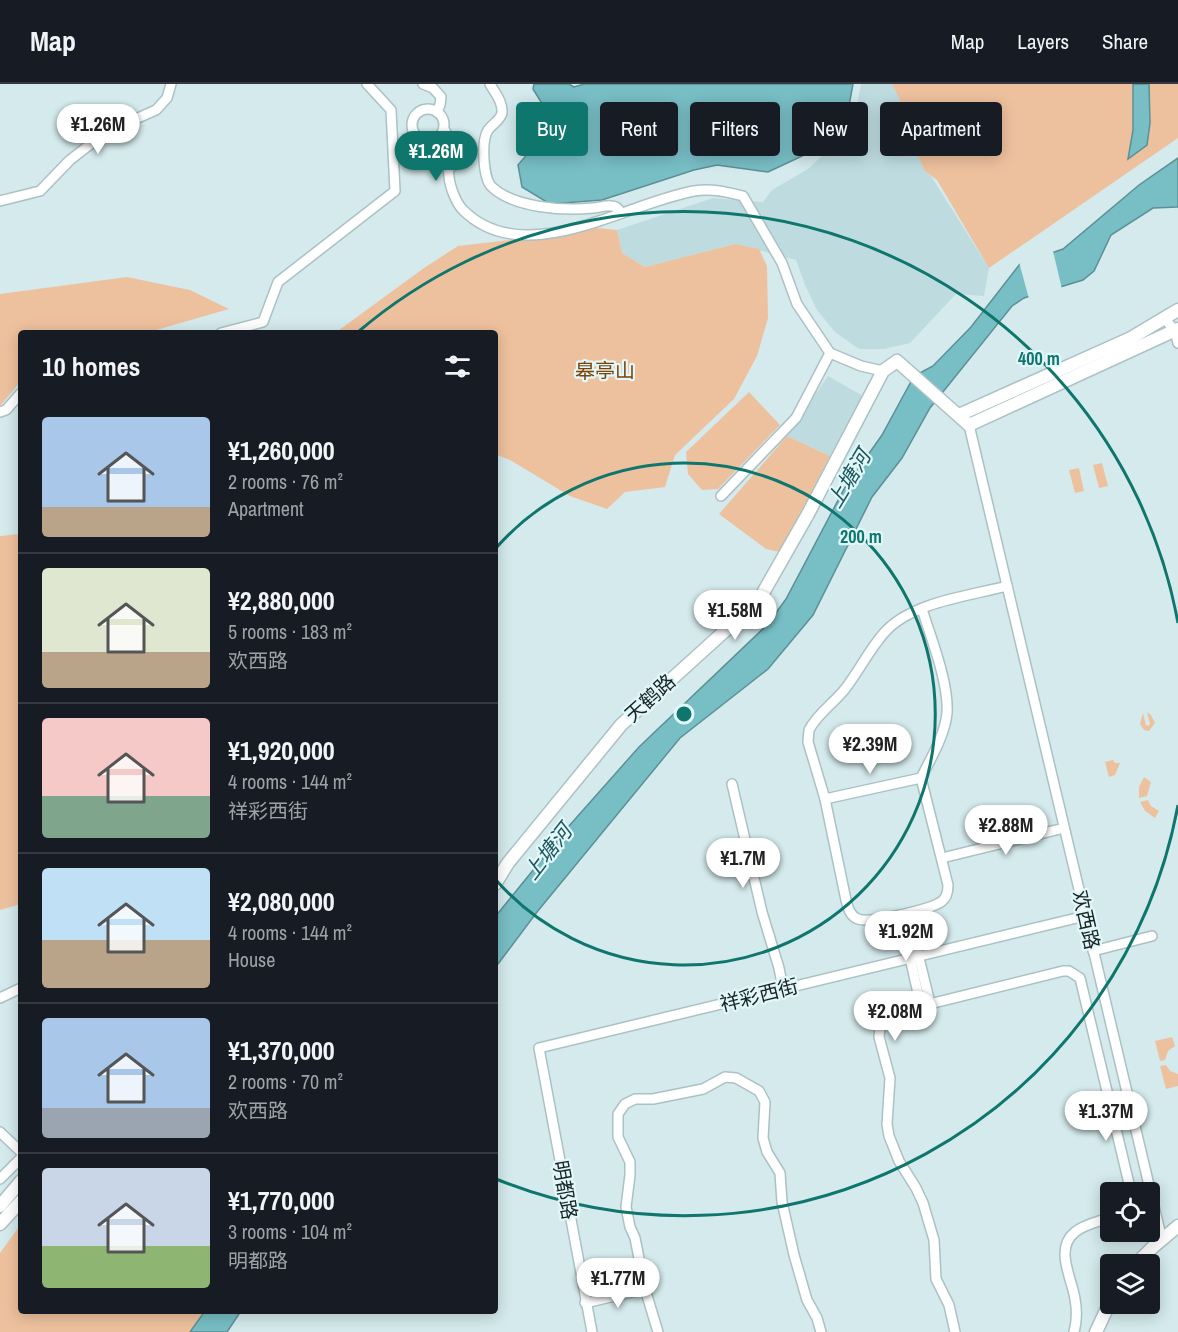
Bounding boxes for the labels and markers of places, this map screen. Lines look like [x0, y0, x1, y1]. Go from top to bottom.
pin: ¥1.26M [49, 104, 147, 155]
pin: ¥1.26M [387, 131, 485, 182]
pin: ¥1.58M [686, 590, 784, 641]
centre of rings [674, 704, 694, 724]
pin: ¥2.39M [821, 724, 919, 775]
pin: ¥2.88M [957, 805, 1055, 856]
pin: ¥1.7M [701, 838, 785, 889]
pin: ¥1.92M [857, 911, 955, 962]
pin: ¥2.08M [846, 991, 944, 1042]
pin: ¥1.37M [1057, 1091, 1155, 1142]
pin: ¥1.77M [569, 1258, 667, 1309]

